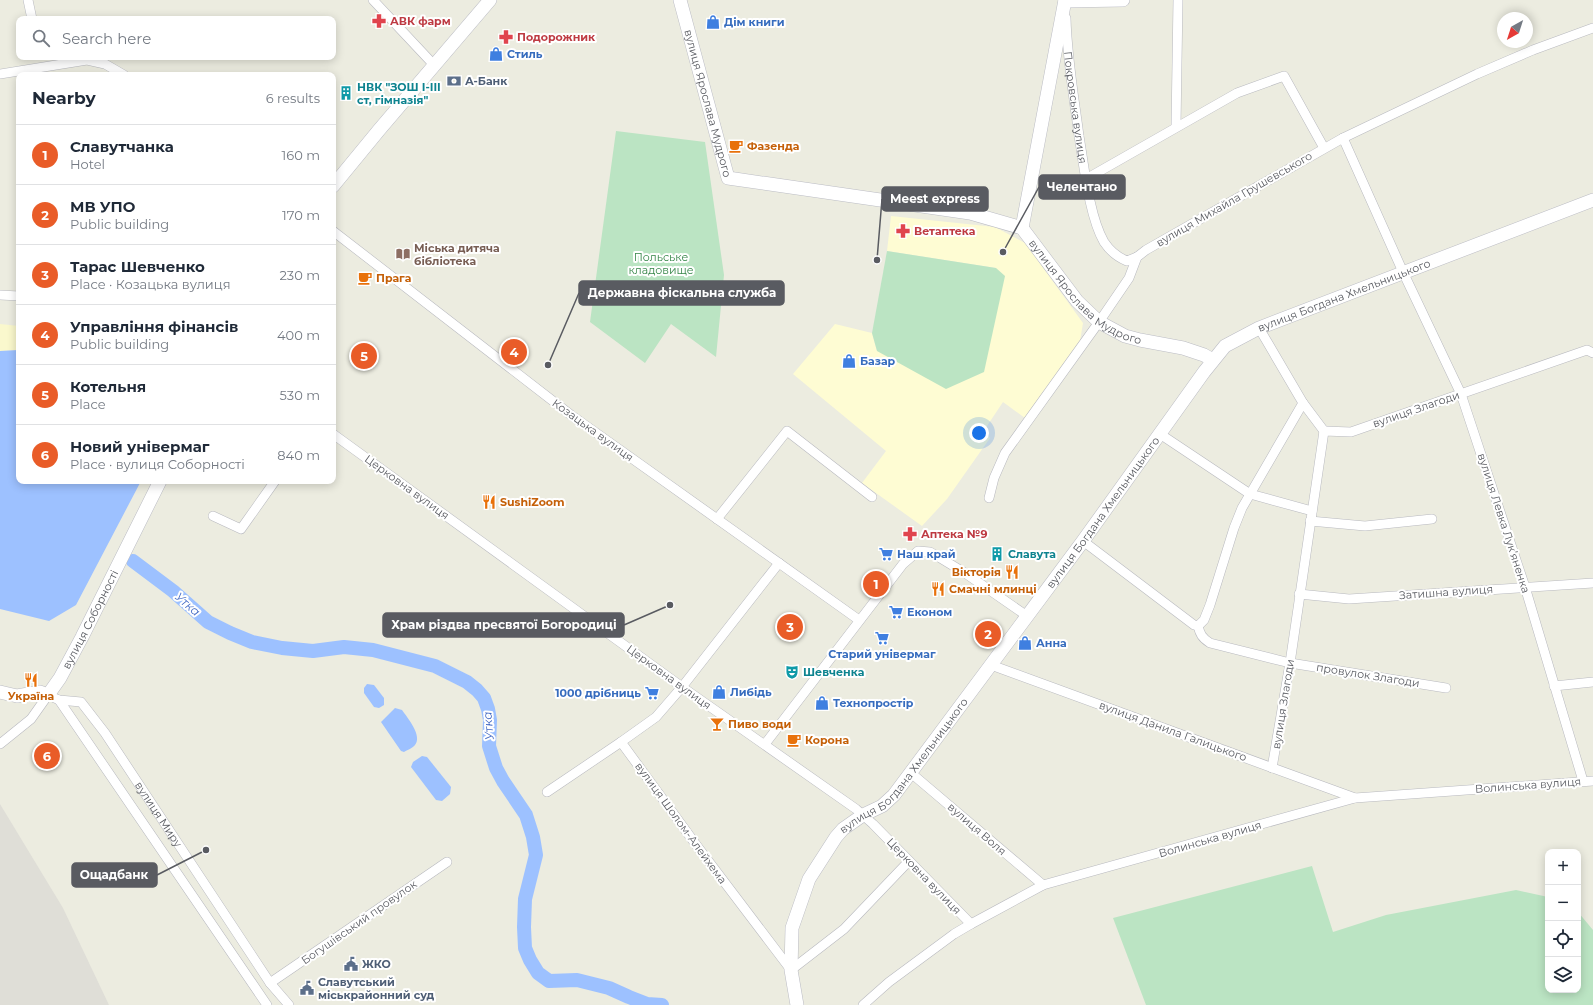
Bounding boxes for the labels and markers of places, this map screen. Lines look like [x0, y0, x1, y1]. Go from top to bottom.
pharmacy icon: АВК фарм [371, 13, 387, 29]
place label: АВК фарм [390, 14, 451, 28]
shop icon: Дім книги [705, 14, 721, 30]
place label: Дім книги [724, 15, 785, 29]
pharmacy icon: Подорожник [498, 29, 514, 45]
place label: Подорожник [517, 30, 596, 44]
shop icon: Стиль [488, 46, 504, 62]
place label: Стиль [507, 47, 543, 61]
bank icon: А-Банк [446, 73, 462, 89]
place label: А-Банк [465, 74, 508, 88]
place label: НВК "ЗОШ І-ІІІ ст, гімназія" [357, 80, 441, 107]
building icon: НВК "ЗОШ І-ІІІ ст, гімназія" [338, 85, 354, 101]
cafe icon: Фазенда [728, 138, 744, 154]
place label: Фазенда [747, 139, 799, 153]
callout: Челентано [1039, 175, 1125, 199]
callout: Meest express [882, 187, 988, 211]
pharmacy icon: Ветаптека [895, 223, 911, 239]
place label: Ветаптека [914, 224, 975, 238]
place label: Міська дитяча бібліотека [414, 241, 500, 268]
library icon: Міська дитяча бібліотека [395, 246, 411, 262]
cafe icon: Прага [357, 270, 373, 286]
place label: Прага [376, 271, 411, 285]
callout: Державна фіскальна служба [579, 281, 784, 305]
pin: 4 [501, 337, 527, 367]
pin: 5 [351, 341, 377, 371]
shop icon: Базар [841, 353, 857, 369]
place label: Базар [860, 354, 896, 368]
restaurant icon: SushiZoom [481, 494, 497, 510]
place label: SushiZoom [500, 495, 565, 509]
pharmacy icon: Аптека №9 [902, 526, 918, 542]
place label: Аптека №9 [921, 527, 987, 541]
supermarket icon: Наш край [878, 546, 894, 562]
building icon: Славута [989, 546, 1005, 562]
place label: Наш край [897, 547, 955, 561]
place label: Славута [1008, 547, 1056, 561]
restaurant icon: Вікторія [1004, 564, 1020, 580]
place label: Вікторія [952, 565, 1001, 579]
pin: 1 [863, 569, 889, 599]
restaurant icon: Смачні млинці [930, 581, 946, 597]
place label: Смачні млинці [949, 582, 1037, 596]
supermarket icon: Економ [888, 604, 904, 620]
place label: Економ [907, 605, 952, 619]
pin: 3 [777, 612, 803, 642]
callout: Храм різдва пресвятої Богородиці [383, 613, 624, 637]
pin: 2 [975, 619, 1001, 649]
supermarket icon: Старий універмаг [874, 630, 890, 646]
shop icon: Анна [1017, 635, 1033, 651]
place label: Анна [1036, 636, 1067, 650]
place label: Старий універмаг [828, 647, 936, 661]
theatre icon: Шевченка [784, 664, 800, 680]
place label: Шевченка [803, 665, 864, 679]
restaurant icon: Україна [23, 672, 39, 688]
shop icon: Либідь [711, 684, 727, 700]
supermarket icon: 1000 дрібниць [644, 685, 660, 701]
place label: Либідь [730, 685, 772, 699]
place label: 1000 дрібниць [555, 686, 641, 700]
place label: Україна [8, 689, 54, 703]
shop icon: Технопростір [814, 695, 830, 711]
place label: Технопростір [833, 696, 914, 710]
bar icon: Пиво води [709, 716, 725, 732]
place label: Пиво води [728, 717, 791, 731]
cafe icon: Корона [786, 732, 802, 748]
place label: Корона [805, 733, 849, 747]
pin: 6 [34, 741, 60, 771]
callout: Ощадбанк [72, 863, 157, 887]
public building icon: ЖКО [343, 956, 359, 972]
place label: ЖКО [362, 957, 391, 971]
place label: Славутський міськрайонний суд [318, 975, 434, 1002]
public building icon: Славутський міськрайонний суд [299, 980, 315, 996]

